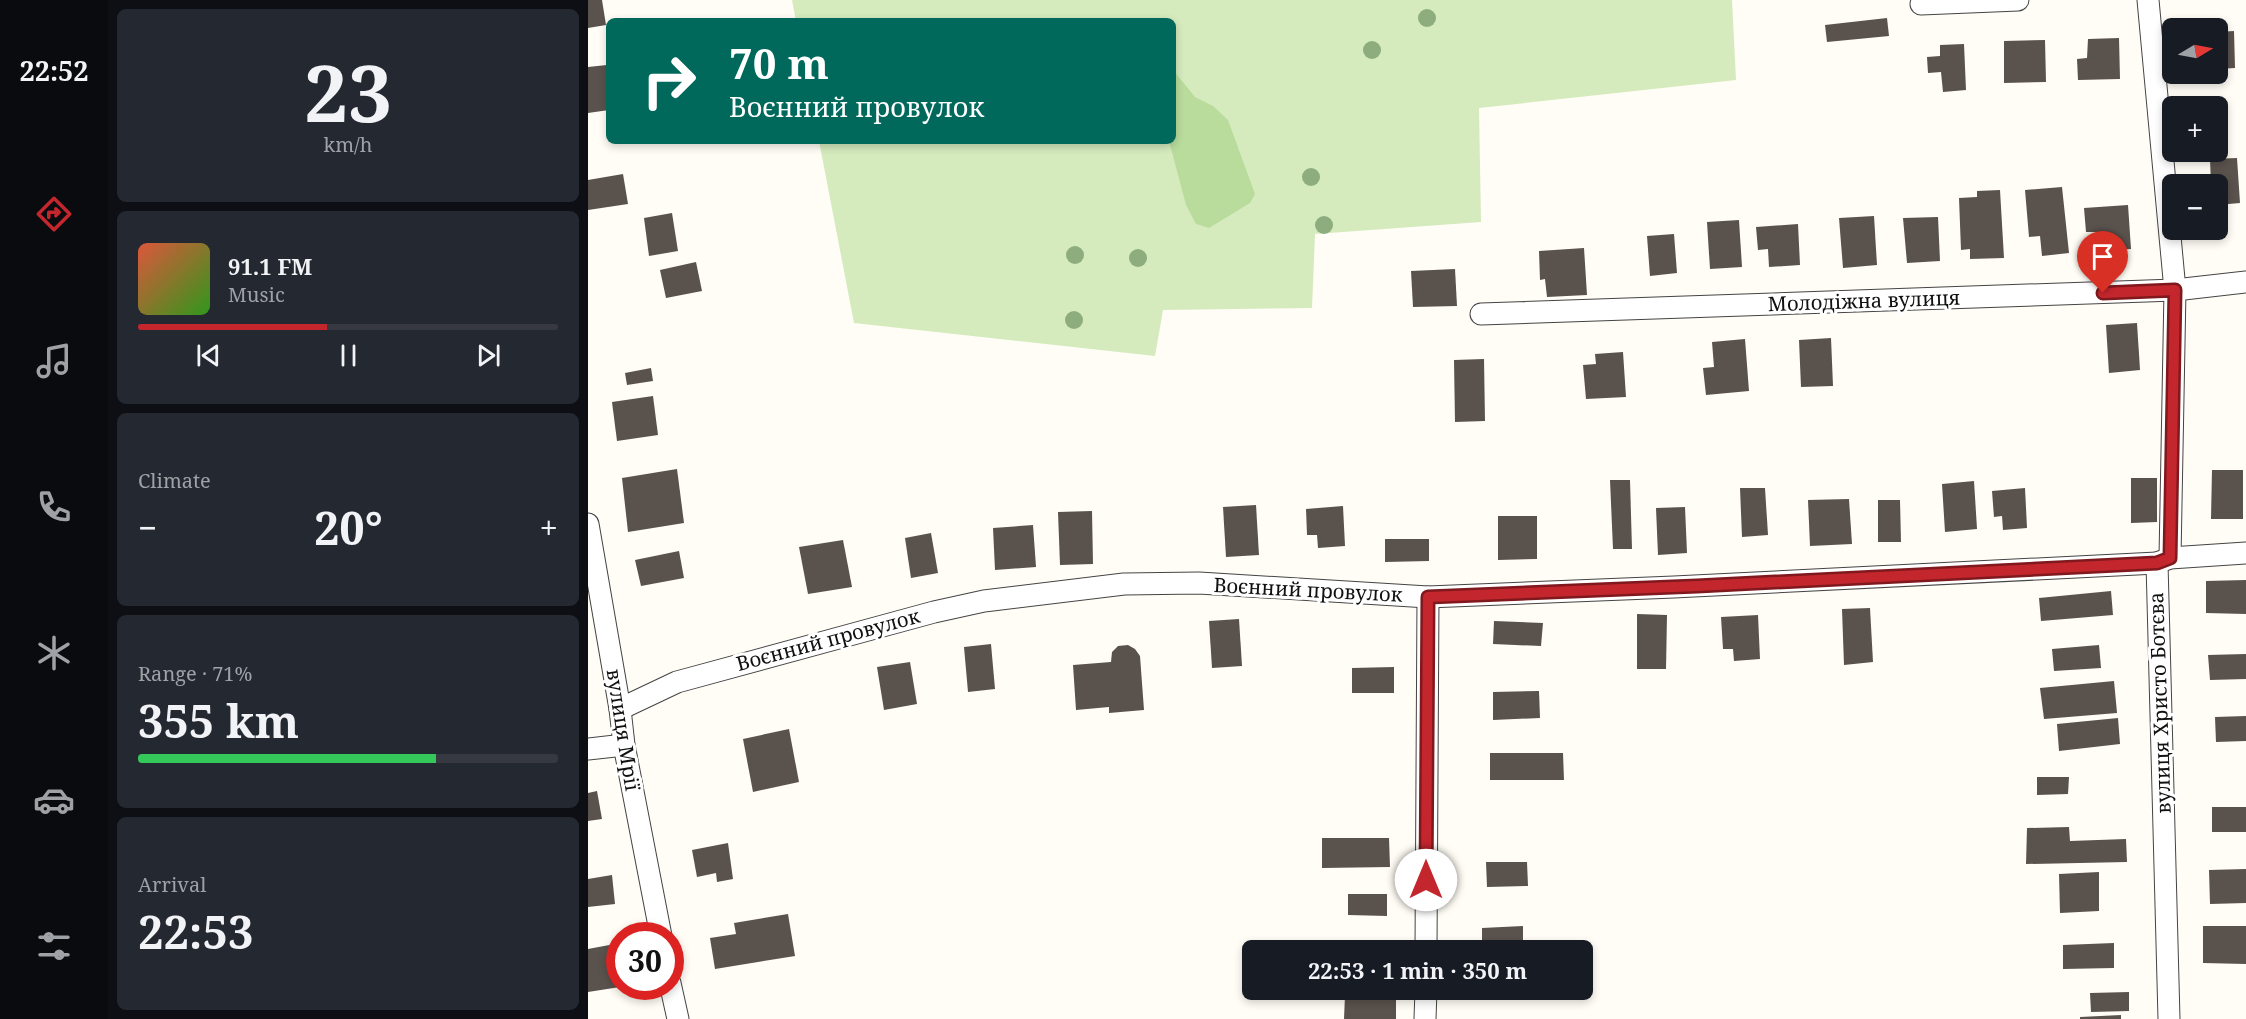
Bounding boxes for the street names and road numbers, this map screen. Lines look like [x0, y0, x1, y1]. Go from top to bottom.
street label: Молодіжна вулиця [1767, 284, 1961, 317]
street label: Воєнний провулок [1213, 571, 1403, 608]
street label: вулиця Христо Ботєва [2142, 592, 2177, 814]
street label: Воєнний провулок [733, 602, 923, 677]
street label: вулиця Мрії [600, 667, 647, 793]

